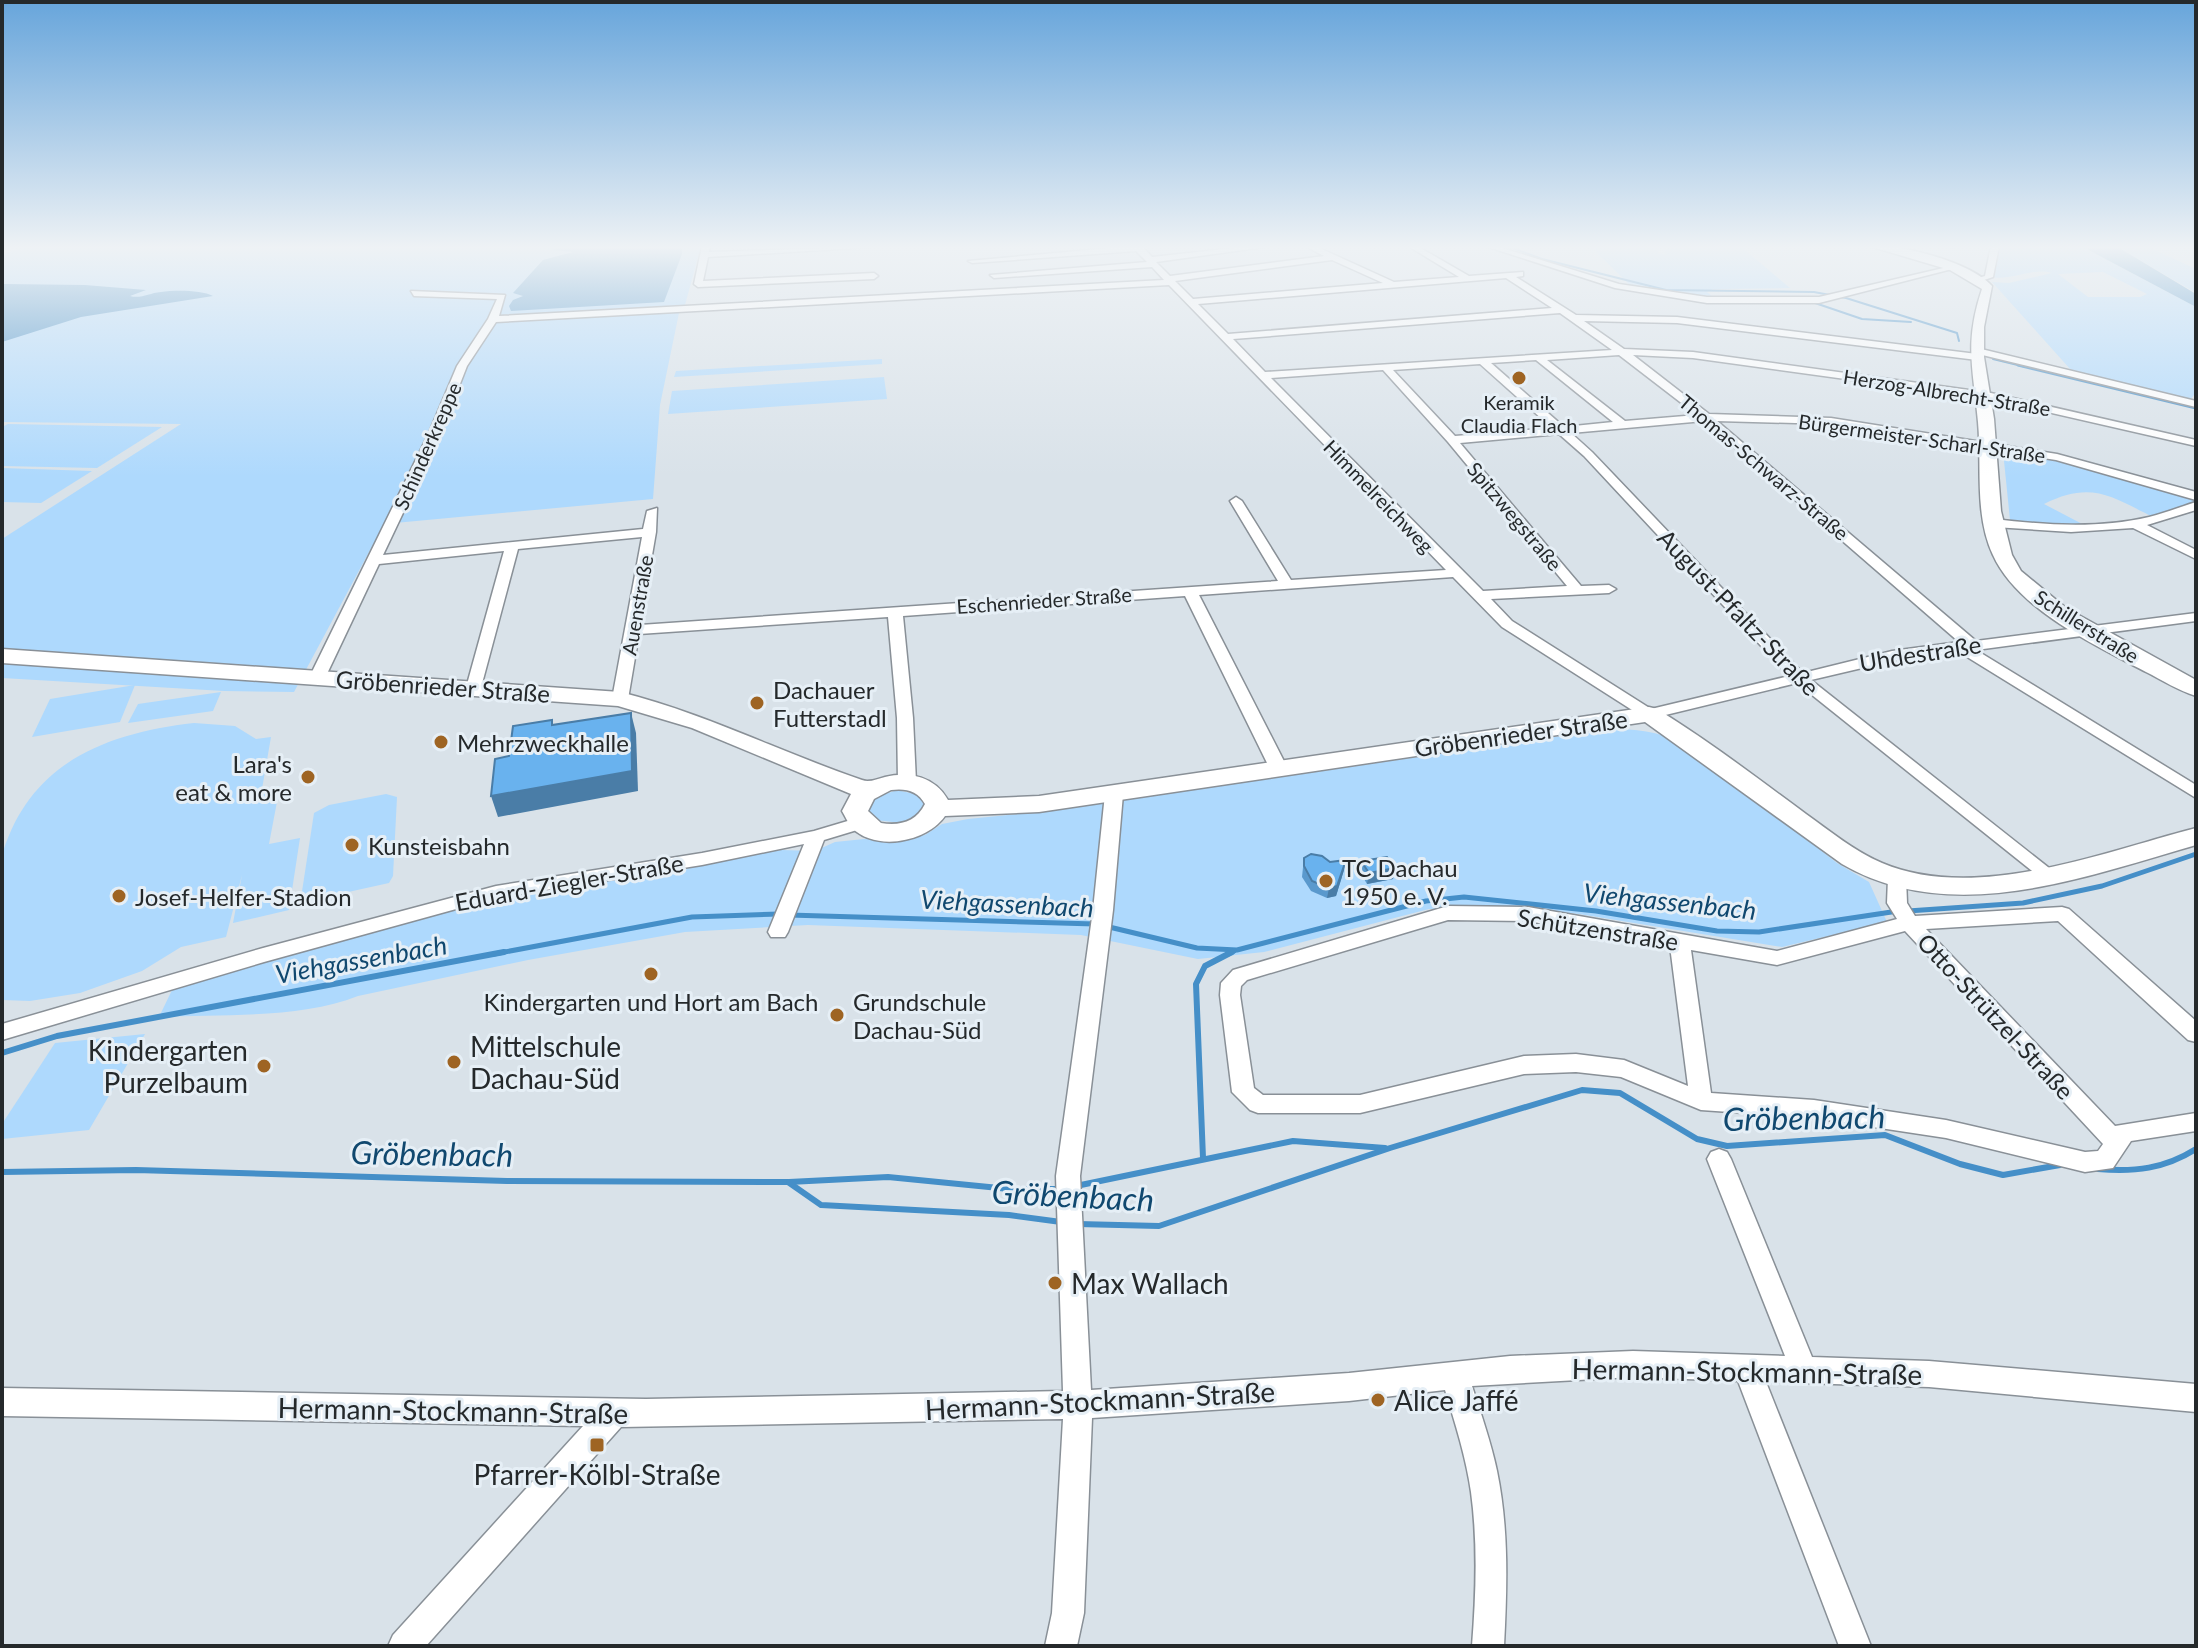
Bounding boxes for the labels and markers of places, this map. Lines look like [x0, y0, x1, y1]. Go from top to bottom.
marker: Keramik Claudia Flach [1510, 369, 1528, 387]
place label: Keramik Claudia Flach [1461, 390, 1577, 437]
place label: Dachauer Futterstadl [773, 675, 887, 732]
marker: Dachauer Futterstadl [748, 694, 766, 712]
place label: Mehrzweckhalle [457, 728, 629, 757]
marker: Mehrzweckhalle [432, 733, 450, 751]
place label: Lara's eat & more [175, 749, 292, 806]
marker: Lara's eat & more [299, 768, 317, 786]
place label: Kunsteisbahn [368, 831, 510, 860]
marker: Kunsteisbahn [343, 836, 361, 854]
place label: TC Dachau 1950 e. V. [1342, 853, 1458, 910]
marker: TC Dachau 1950 e. V. [1317, 872, 1335, 890]
place label: Josef-Helfer-Stadion [135, 882, 352, 911]
marker: Josef-Helfer-Stadion [110, 887, 128, 905]
marker: Kindergarten und Hort am Bach [642, 965, 660, 983]
place label: Kindergarten und Hort am Bach [484, 987, 818, 1016]
place label: Grundschule Dachau-Süd [853, 987, 986, 1044]
marker: Grundschule Dachau-Süd [828, 1006, 846, 1024]
place label: Mittelschule Dachau-Süd [470, 1029, 621, 1095]
place label: Kindergarten Purzelbaum [88, 1033, 248, 1099]
marker: Mittelschule Dachau-Süd [445, 1053, 463, 1071]
marker: Kindergarten Purzelbaum [255, 1057, 273, 1075]
place label: Max Wallach [1071, 1266, 1229, 1300]
marker: Max Wallach [1046, 1274, 1064, 1292]
place label: Alice Jaffé [1394, 1383, 1518, 1417]
marker: Alice Jaffé [1369, 1391, 1387, 1409]
marker: Pfarrer-Kölbl-Straße [588, 1436, 606, 1454]
place label: Pfarrer-Kölbl-Straße [473, 1457, 721, 1491]

